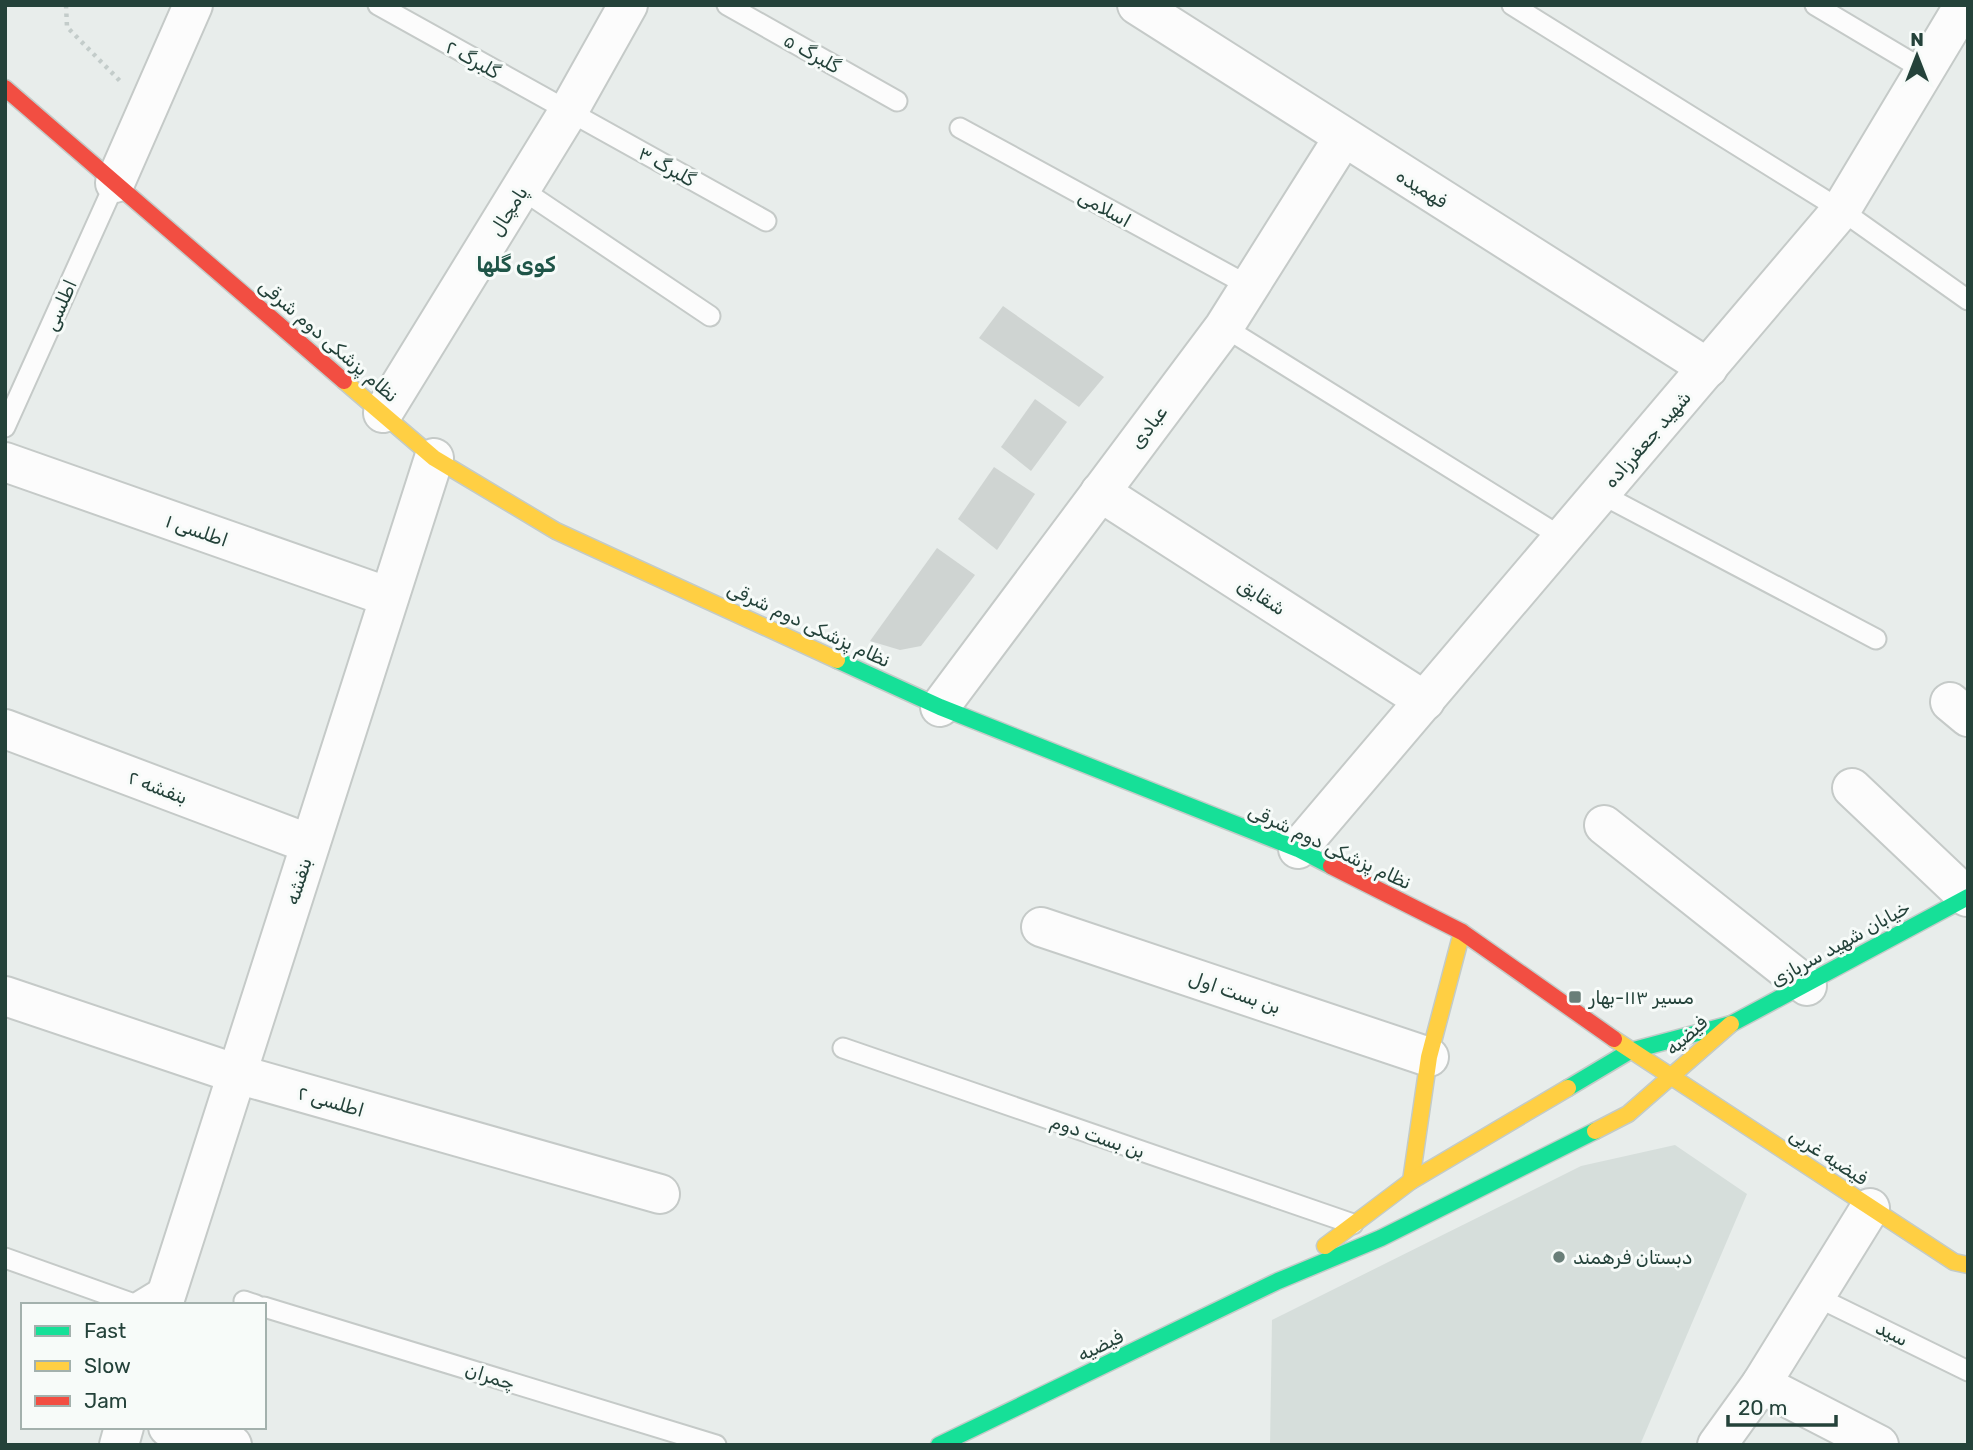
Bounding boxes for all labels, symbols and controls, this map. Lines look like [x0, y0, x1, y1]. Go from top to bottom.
north arrow [1882, 21, 1952, 91]
text: N [1910, 28, 1924, 51]
street label: گلبرگ ۵ [779, 29, 844, 79]
street label: گلبرگ ۲ [442, 35, 504, 84]
street label: گلبرگ ۳ [634, 141, 700, 192]
street label: فهمیده [1392, 164, 1452, 213]
street label: پامچال [484, 182, 534, 241]
street label: اسلامی [1074, 185, 1135, 232]
district label: کوی گلها [476, 252, 556, 278]
street label: نظام پزشکی دوم شرقی [253, 274, 403, 409]
street label: اطلسی [39, 276, 82, 334]
street label: شهید جعفرزاده [1599, 386, 1696, 493]
street label: عبادی [1125, 401, 1172, 453]
street label: اطلسی ۱ [163, 509, 231, 552]
street label: شقایق [1234, 573, 1290, 620]
street label: نظام پزشکی دوم شرقی [723, 577, 894, 674]
street label: بنفشه ۲ [125, 766, 191, 809]
street label: نظام پزشکی دوم شرقی [1244, 799, 1415, 896]
street label: بنفشه [280, 855, 317, 907]
street label: خیابان شهید سربازی [1766, 896, 1914, 991]
street label: بن بست اول [1186, 966, 1284, 1019]
place label: مسیر ۱۱۳-بهار [1588, 986, 1694, 1009]
marker: مسیر ۱۱۳-بهار [1567, 989, 1583, 1005]
street label: فیضیه [1661, 1011, 1712, 1060]
street label: اطلسی ۲ [295, 1081, 367, 1122]
street label: بن بست دوم [1047, 1110, 1148, 1164]
street label: فیضیه غربی [1785, 1123, 1872, 1190]
place label: دبستان فرهمند [1573, 1246, 1692, 1269]
marker: دبستان فرهمند [1551, 1249, 1567, 1265]
legend [21, 1303, 266, 1429]
street label: سید [1872, 1316, 1912, 1351]
text: Fast [84, 1318, 126, 1343]
street label: فیضیه [1074, 1325, 1127, 1366]
text: Slow [84, 1353, 131, 1378]
street label: چمران [462, 1358, 517, 1395]
scale bar [1728, 1384, 1836, 1428]
text: Jam [84, 1388, 128, 1413]
text: 20 m [1738, 1395, 1787, 1420]

